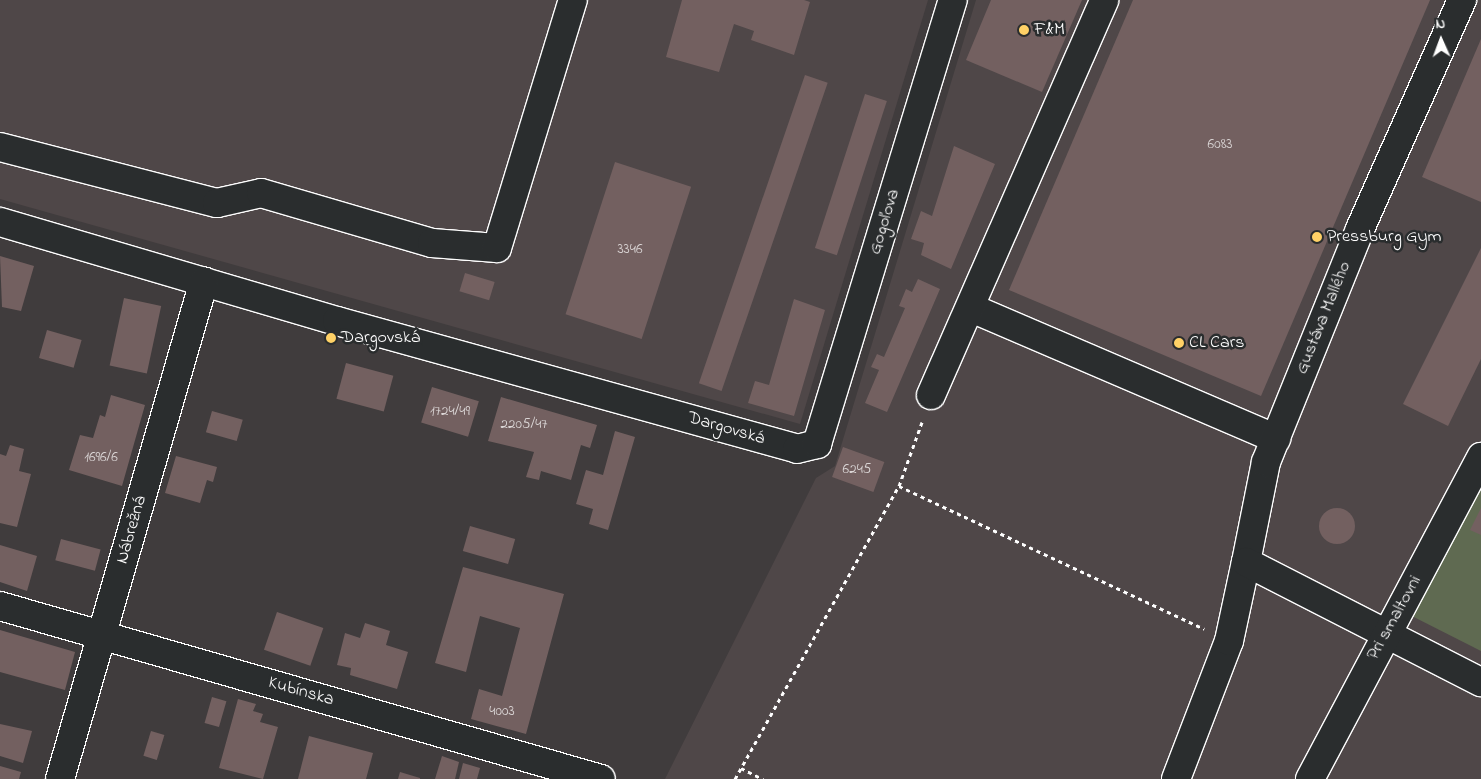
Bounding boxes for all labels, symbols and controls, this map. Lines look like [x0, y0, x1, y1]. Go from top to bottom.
text: N [1435, 14, 1446, 35]
north arrow [1416, 15, 1466, 65]
place label: F&M [1034, 19, 1065, 41]
marker: F&M [1018, 24, 1030, 36]
house number: 6083 [1208, 136, 1232, 154]
street label: Gogoľova [865, 187, 905, 257]
place label: Pressburg Gym [1327, 226, 1441, 248]
marker: Pressburg Gym [1311, 231, 1323, 243]
house number: 3346 [617, 241, 643, 259]
street label: Gustáva Mallého [1292, 258, 1356, 378]
place label: Dargovská [341, 327, 420, 349]
marker: Dargovská [325, 332, 337, 344]
place label: CL Cars [1189, 332, 1244, 354]
marker: CL Cars [1173, 337, 1185, 349]
house number: 1724/49 [430, 403, 470, 421]
street label: Dargovská [685, 408, 767, 450]
house number: 2205/47 [501, 416, 547, 434]
house number: 1696/6 [84, 449, 118, 467]
house number: 6245 [843, 461, 871, 479]
street label: Nábrežná [112, 493, 152, 567]
street label: Pri smaltovni [1363, 572, 1427, 664]
street label: Kubínska [266, 672, 336, 712]
house number: 4003 [489, 703, 515, 721]

